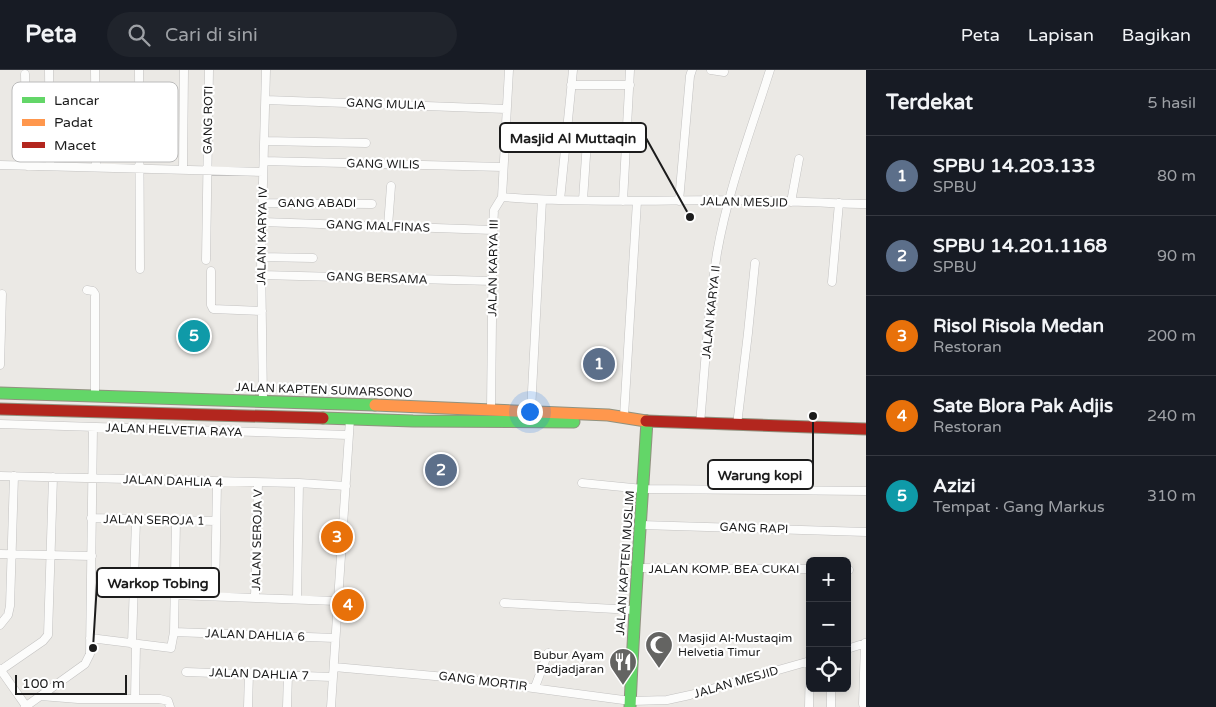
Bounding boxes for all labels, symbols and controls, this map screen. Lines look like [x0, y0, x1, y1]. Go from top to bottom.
search box [107, 12, 457, 57]
text: Peta [25, 20, 77, 49]
icon: search [125, 21, 153, 49]
text: Cari di sini [165, 24, 258, 46]
text: Peta [961, 24, 1000, 46]
text: Lapisan [1028, 24, 1094, 46]
text: Bagikan [1122, 24, 1191, 46]
legend [12, 82, 178, 162]
street label: GANG ROTI [200, 86, 216, 154]
text: Terdekat [886, 90, 973, 115]
text: Lancar [54, 92, 100, 109]
text: 5 hasil [1147, 93, 1196, 113]
street label: GANG MULIA [346, 96, 426, 112]
text: Padat [54, 114, 93, 131]
callout: Masjid Al Muttaqin [500, 123, 646, 152]
text: Masjid Al Muttaqin [510, 130, 636, 147]
text: Macet [54, 137, 97, 154]
text: SPBU 14.203.133 [933, 155, 1095, 177]
street label: GANG WILIS [346, 156, 420, 172]
text: 1 [897, 166, 907, 186]
text: 80 m [1157, 166, 1196, 186]
text: SPBU [933, 177, 977, 197]
street label: JALAN KARYA IV [254, 186, 270, 286]
street label: JALAN MESJID [700, 194, 788, 210]
street label: GANG ABADI [278, 196, 356, 210]
street label: GANG MALFINAS [326, 217, 430, 235]
street label: JALAN KARYA III [485, 219, 501, 317]
text: SPBU 14.201.1168 [933, 235, 1107, 257]
text: 2 [897, 246, 907, 266]
text: 90 m [1157, 246, 1196, 266]
text: SPBU [933, 257, 977, 277]
street label: JALAN KARYA II [699, 264, 723, 360]
street label: GANG BERSAMA [326, 269, 428, 287]
text: Risol Risola Medan [933, 315, 1104, 337]
pin: 5 [178, 317, 210, 355]
text: 3 [897, 326, 907, 346]
text: 200 m [1147, 326, 1196, 346]
text: Restoran [933, 337, 1002, 357]
pin: 1 [583, 345, 615, 383]
street label: JALAN KAPTEN SUMARSONO [235, 380, 413, 400]
text: Sate Blora Pak Adjis [933, 395, 1113, 417]
your location [517, 399, 543, 425]
text: 4 [897, 406, 907, 426]
text: 240 m [1147, 406, 1196, 426]
text: Restoran [933, 417, 1002, 437]
street label: JALAN HELVETIA RAYA [105, 421, 243, 439]
pin: 2 [425, 451, 457, 489]
callout: Warung kopi [708, 460, 813, 489]
text: Warung kopi [718, 467, 802, 484]
street label: JALAN DAHLIA 4 [123, 472, 224, 490]
text: Azizi [933, 475, 976, 497]
text: 5 [897, 486, 907, 506]
text: 310 m [1147, 486, 1196, 506]
street label: JALAN SEROJA V [249, 488, 265, 591]
street label: JALAN KAPTEN MUSLIM [613, 490, 637, 636]
text: Tempat · Gang Markus [933, 497, 1105, 517]
street label: JALAN SEROJA 1 [103, 512, 205, 528]
pin: 3 [321, 518, 353, 556]
street label: GANG RAPI [719, 520, 789, 536]
map controls [806, 557, 851, 692]
button: + [806, 557, 851, 602]
street label: JALAN KOMP. BEA CUKAI [649, 562, 799, 576]
callout: Warkop Tobing [97, 568, 219, 597]
text: Warkop Tobing [107, 575, 209, 592]
pin: 4 [332, 586, 364, 624]
button: − [806, 602, 851, 647]
street label: JALAN DAHLIA 6 [205, 626, 305, 644]
mosque icon: Masjid Al-Mustaqim Helvetia Timur [644, 630, 674, 669]
place label: Masjid Al-Mustaqim Helvetia Timur [678, 631, 792, 659]
restaurant icon: Bubur Ayam Padjadjaran [608, 647, 638, 686]
button: locate [806, 647, 851, 692]
place label: Bubur Ayam Padjadjaran [533, 648, 604, 676]
street label: JALAN MESJID [692, 663, 780, 701]
street label: JALAN DAHLIA 7 [209, 665, 309, 683]
street label: GANG MORTIR [438, 669, 528, 693]
scale bar [15, 672, 128, 695]
text: 100 m [22, 675, 65, 692]

